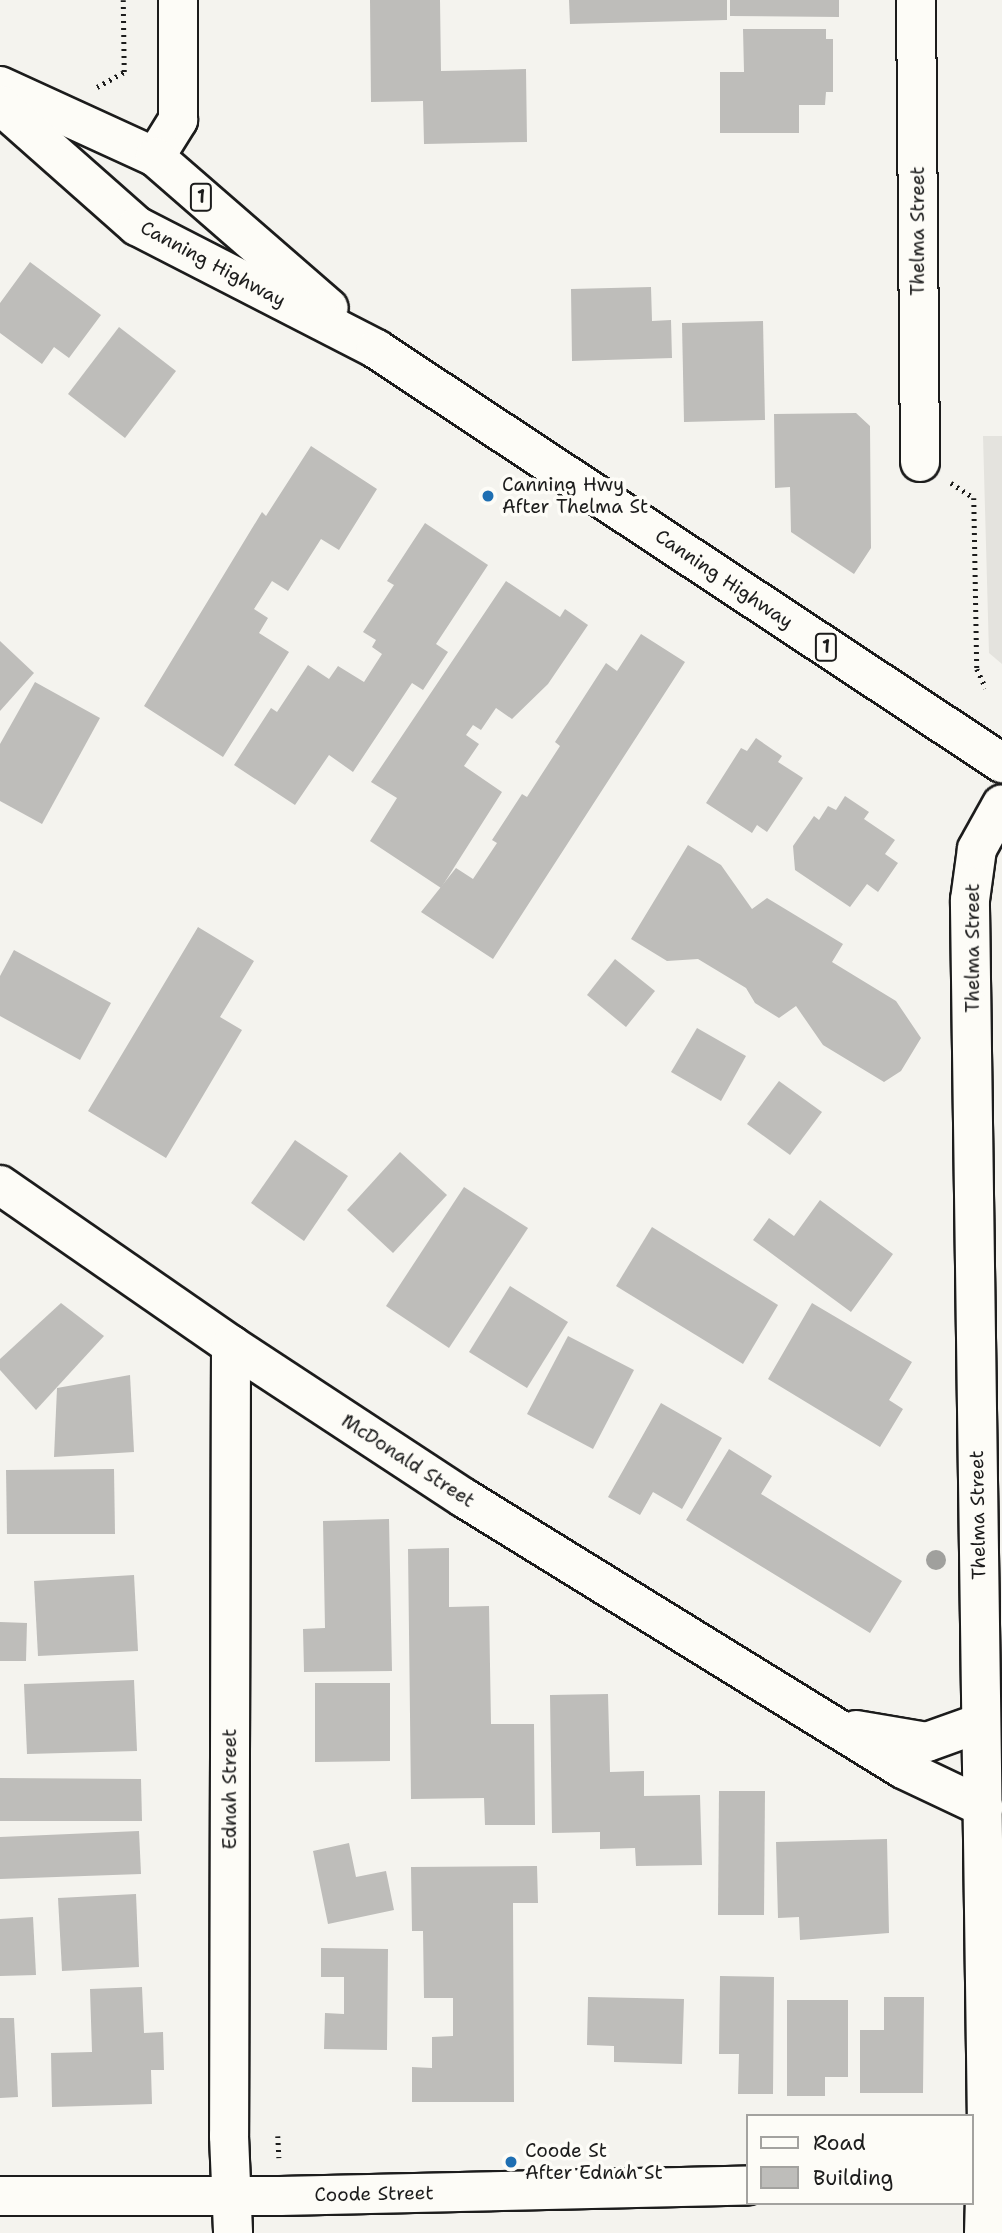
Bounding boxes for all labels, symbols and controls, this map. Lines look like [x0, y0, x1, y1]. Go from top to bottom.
street label: Thelma Street [907, 166, 929, 296]
road number: 1 [189, 182, 213, 212]
street label: Canning Highway [136, 216, 290, 312]
place label: Canning Hwy After Thelma St [502, 474, 648, 518]
marker: Canning Hwy After Thelma St [480, 488, 496, 504]
street label: Canning Highway [651, 524, 797, 634]
road number: 1 [814, 632, 838, 662]
street label: Thelma Street [962, 883, 984, 1013]
street label: McDonald Street [337, 1409, 479, 1513]
street label: Thelma Street [965, 1450, 991, 1580]
street label: Ednah Street [219, 1729, 241, 1849]
legend [746, 2114, 974, 2205]
text: Road [813, 2129, 866, 2157]
place label: Coode St After Ednah St [525, 2140, 663, 2184]
marker: Coode St After Ednah St [503, 2154, 519, 2170]
text: Building [813, 2164, 893, 2192]
street label: Coode Street [314, 2182, 434, 2206]

